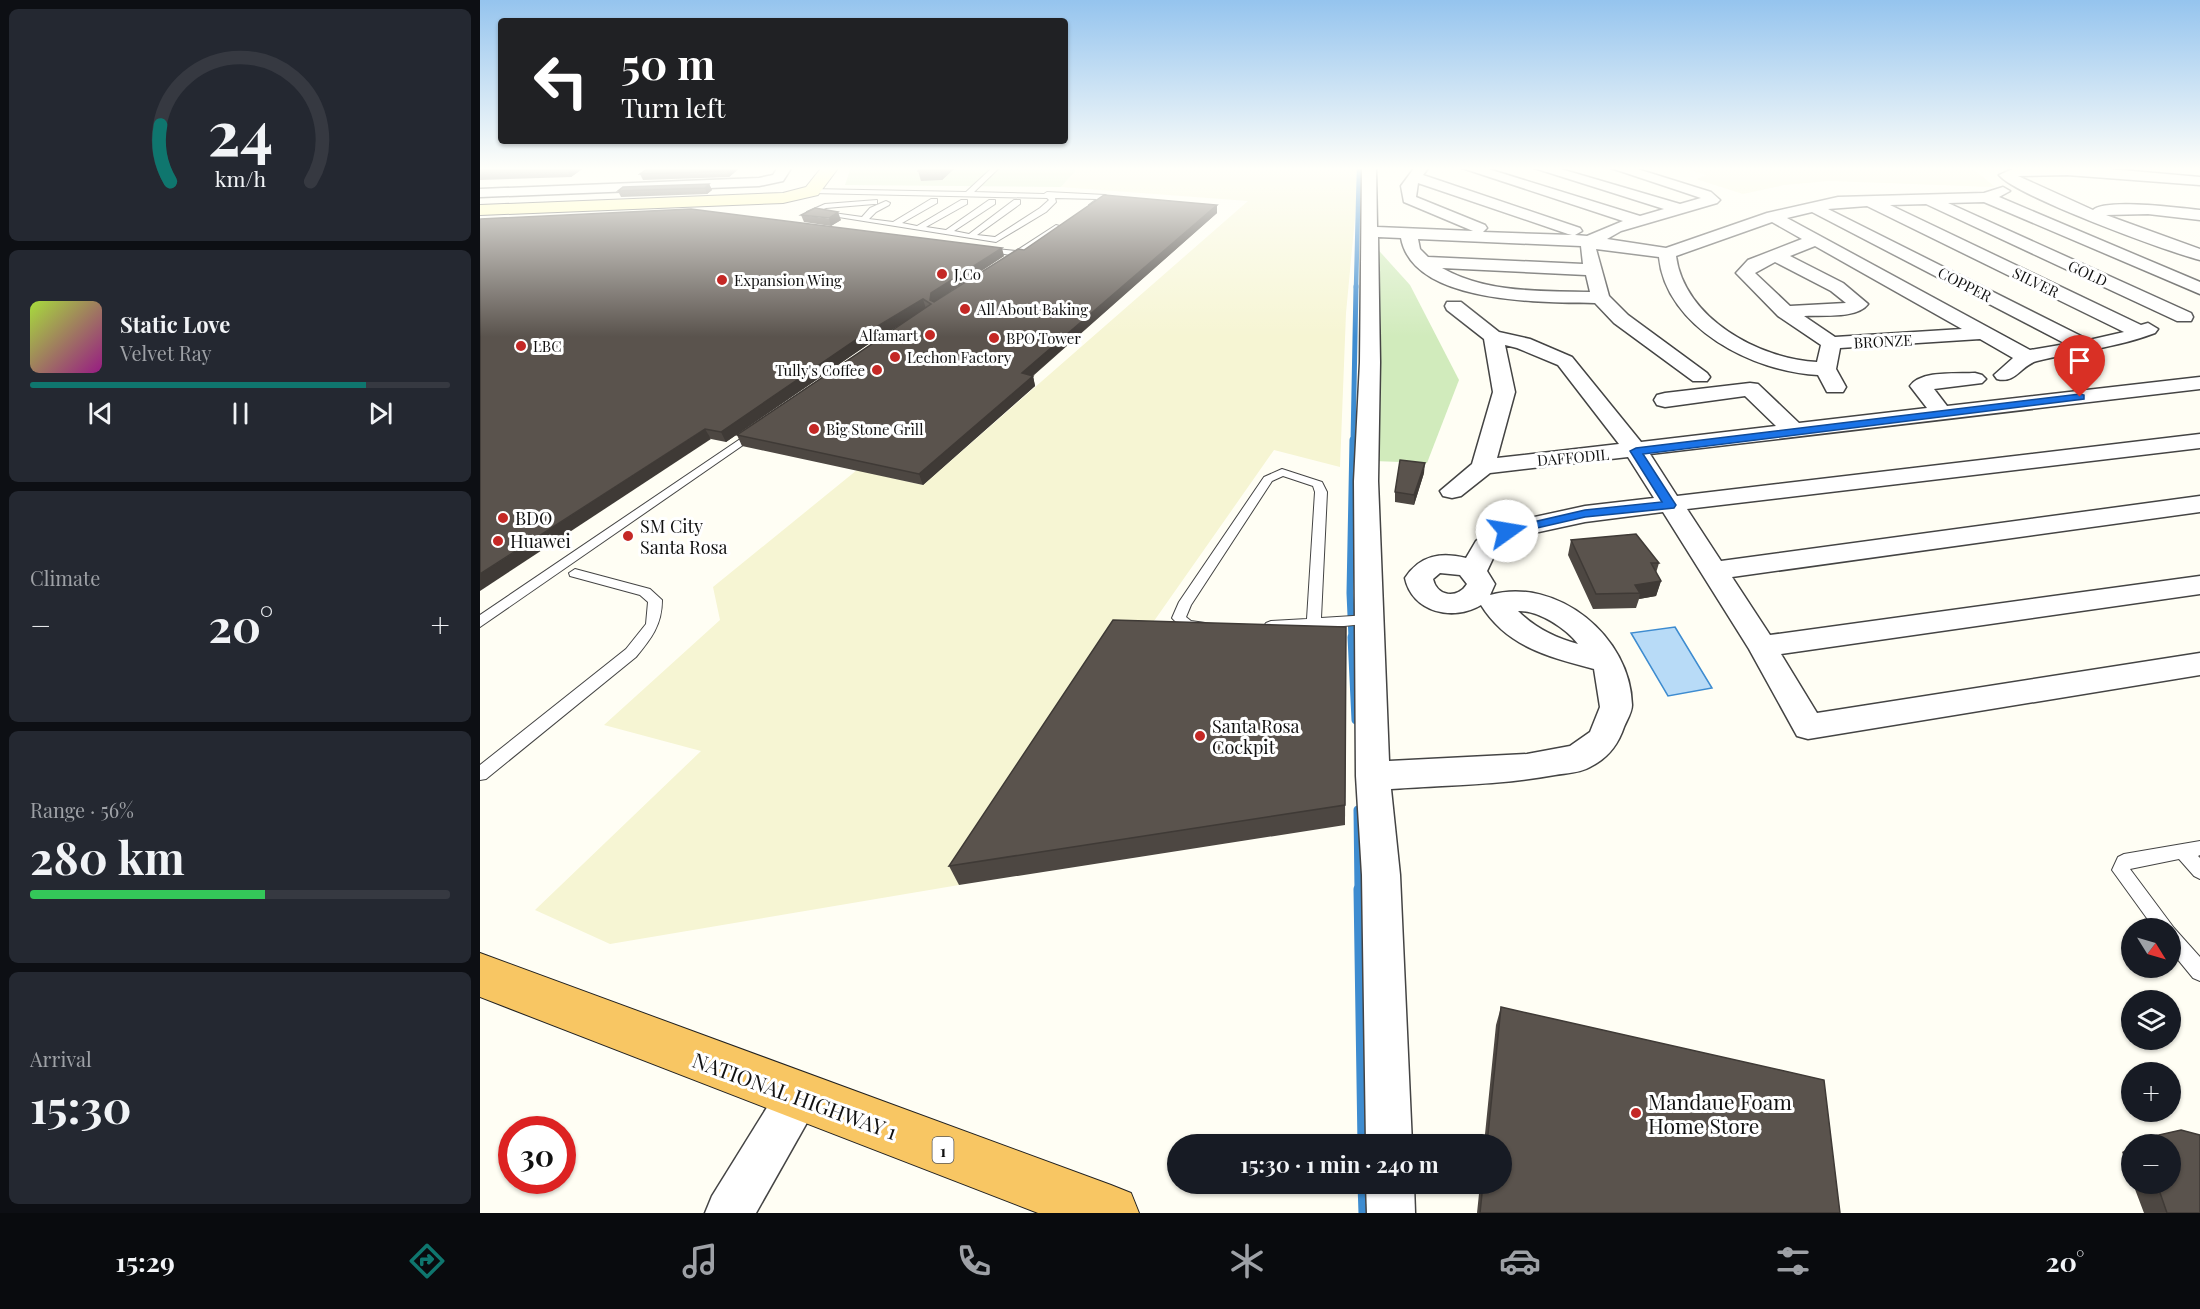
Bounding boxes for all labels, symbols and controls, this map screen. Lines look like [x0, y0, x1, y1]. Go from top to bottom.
text: 50 m [621, 35, 715, 91]
icon: left [522, 42, 600, 120]
text: 24 [207, 88, 273, 172]
text: Turn left [621, 89, 725, 125]
text: km/h [214, 164, 266, 192]
street label: GOLD [2065, 255, 2111, 291]
street label: COPPER [1935, 262, 1995, 306]
street label: SILVER [2010, 262, 2063, 302]
place label: J.Co [953, 264, 981, 284]
marker: J.Co [935, 267, 949, 281]
place label: Expansion Wing [734, 270, 842, 290]
marker: Expansion Wing [715, 273, 729, 287]
place label: All About Baking [976, 299, 1088, 319]
marker: All About Baking [958, 302, 972, 316]
text: Static Love [120, 309, 230, 339]
place label: Alfamart [858, 325, 919, 345]
marker: Alfamart [923, 328, 937, 342]
place label: BPO Tower [1006, 328, 1081, 348]
street label: BRONZE [1853, 329, 1913, 353]
marker: BPO Tower [987, 331, 1001, 345]
pin [2054, 335, 2105, 397]
place label: LBC [533, 336, 562, 356]
text: Velvet Ray [120, 339, 212, 366]
marker: LBC [514, 339, 528, 353]
icon: arrive [2063, 344, 2096, 377]
place label: Lechon Factory [907, 347, 1012, 367]
marker: Lechon Factory [888, 350, 902, 364]
place label: Tully's Coffee [775, 360, 865, 380]
marker: Tully's Coffee [870, 363, 884, 377]
icon: previous [84, 397, 117, 430]
icon: pause [224, 397, 257, 430]
icon: next [364, 397, 397, 430]
place label: Big Stone Grill [826, 419, 923, 439]
marker: Big Stone Grill [807, 422, 821, 436]
street label: DAFFODIL [1536, 444, 1610, 470]
position arrow [1475, 499, 1539, 563]
place label: BDO [515, 506, 552, 530]
marker: BDO [496, 511, 510, 525]
place label: SM City Santa Rosa [640, 514, 728, 559]
place label: Huawei [510, 529, 571, 553]
marker: SM City Santa Rosa [621, 529, 635, 543]
marker: Huawei [491, 534, 505, 548]
text: Climate [30, 564, 100, 591]
text: 20° [209, 594, 273, 654]
text: − [30, 602, 51, 646]
text: + [431, 602, 450, 646]
place label: Santa Rosa Cockpit [1212, 714, 1300, 759]
marker: Santa Rosa Cockpit [1193, 729, 1207, 743]
text: Range · 56% [30, 796, 134, 823]
text: 280 km [30, 826, 185, 886]
north arrow [2121, 918, 2181, 978]
map controls [2121, 918, 2181, 1194]
button: layers [2121, 990, 2181, 1050]
text: Arrival [30, 1045, 92, 1072]
street label: NATIONAL HIGHWAY 1 [689, 1045, 901, 1145]
button: + [2121, 1062, 2181, 1122]
text: 15:30 [30, 1075, 131, 1135]
place label: Mandaue Foam Home Store [1648, 1087, 1792, 1139]
marker: Mandaue Foam Home Store [1629, 1106, 1643, 1120]
speed limit sign: 30 [498, 1116, 576, 1194]
button: − [2121, 1134, 2181, 1194]
road number: 1 [932, 1137, 954, 1163]
text: 15:30 · 1 min · 240 m [1240, 1149, 1439, 1179]
icon: directions [406, 1240, 448, 1282]
icon: music [679, 1240, 721, 1282]
icon: phone [953, 1240, 995, 1282]
icon: climate [1226, 1240, 1268, 1282]
icon: car [1499, 1240, 1541, 1282]
icon: filters [1772, 1240, 1814, 1282]
text: 15:29 [116, 1243, 175, 1279]
text: 20° [2045, 1243, 2084, 1279]

